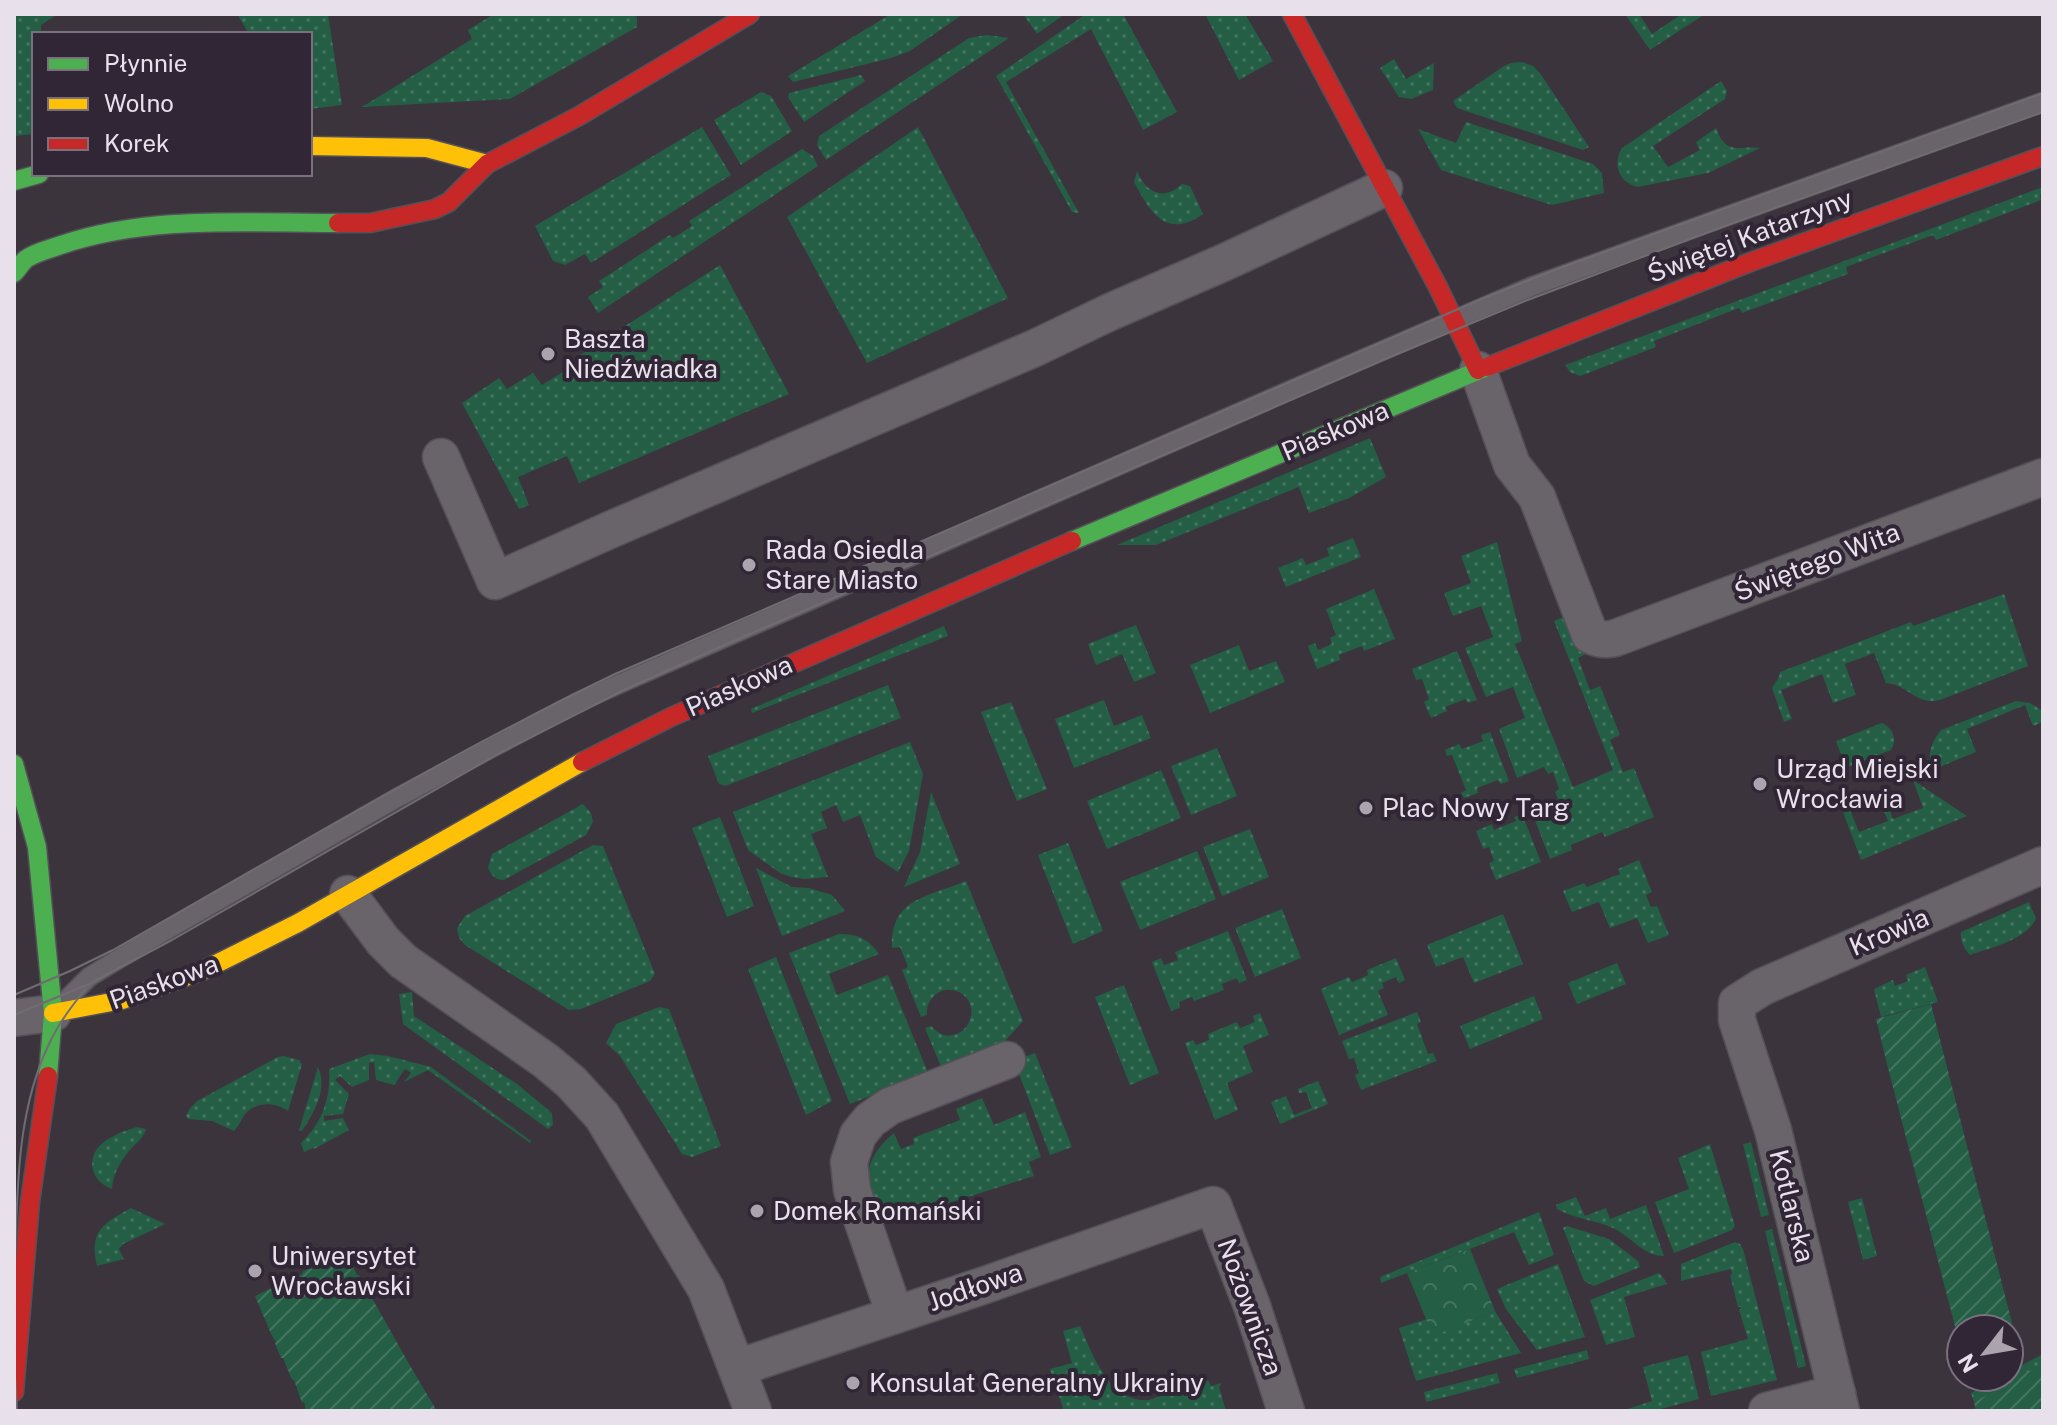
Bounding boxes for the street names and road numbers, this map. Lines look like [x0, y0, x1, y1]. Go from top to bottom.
street label: Świętej Katarzyny [1643, 182, 1857, 289]
street label: Piaskowa [1277, 394, 1393, 467]
street label: Świętego Wita [1730, 516, 1904, 607]
street label: Piaskowa [681, 648, 797, 723]
street label: Krowia [1844, 901, 1933, 962]
street label: Piaskowa [105, 948, 222, 1015]
street label: Kotlarska [1764, 1146, 1821, 1266]
street label: Nożownicza [1211, 1234, 1290, 1379]
street label: Jodłowa [924, 1256, 1026, 1317]

